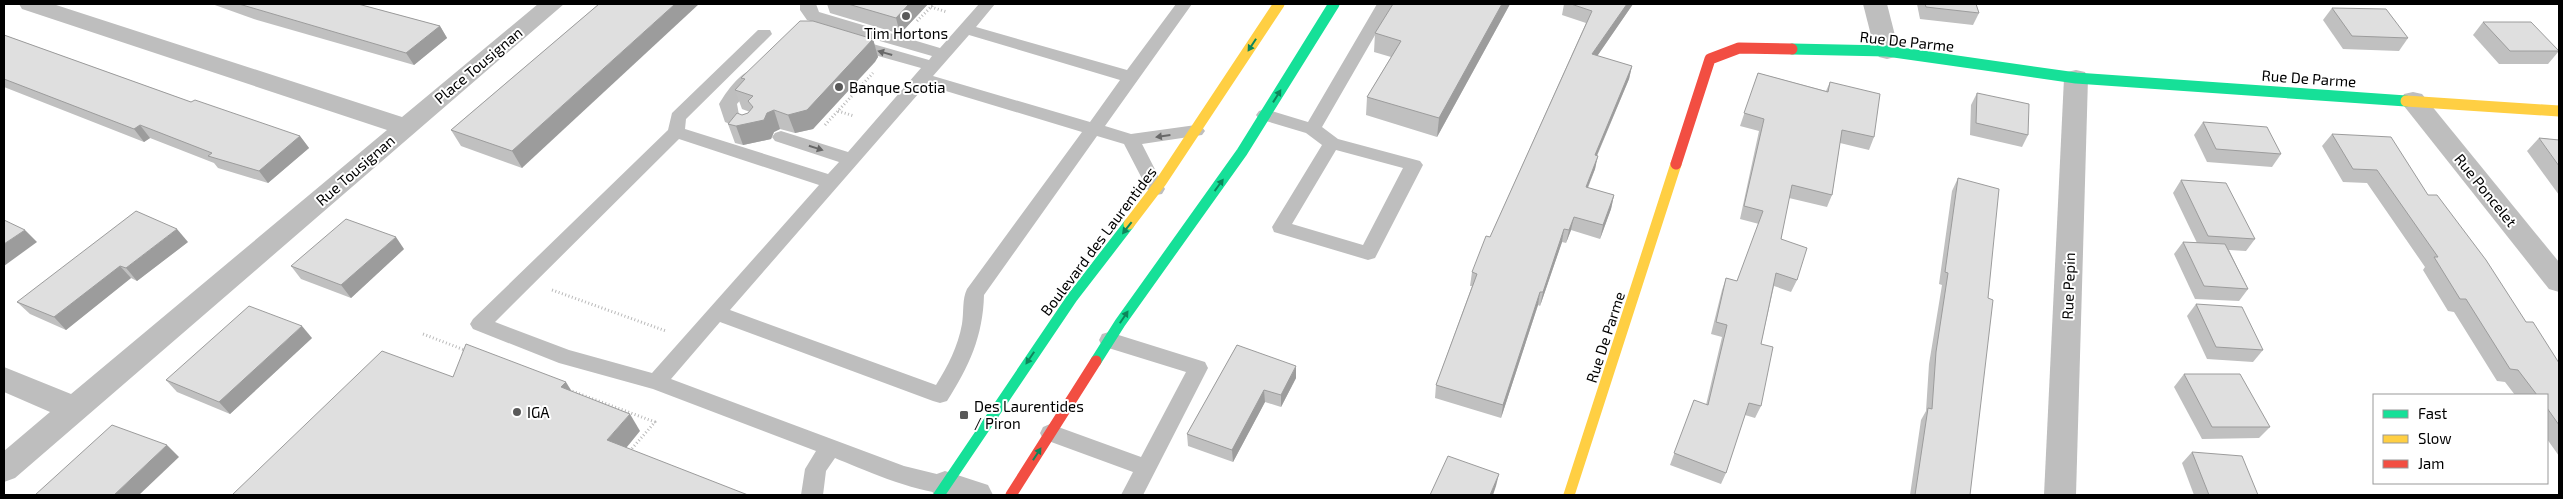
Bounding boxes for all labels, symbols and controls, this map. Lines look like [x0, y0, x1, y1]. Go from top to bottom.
marker: Tim Hortons [900, 10, 912, 22]
street label: Place Tousignan [430, 23, 526, 107]
place label: Tim Hortons [864, 24, 948, 42]
street label: Rue De Parme [1859, 27, 1955, 55]
one-way arrow [1248, 38, 1257, 51]
one-way arrow [878, 48, 893, 56]
street label: Rue De Parme [2261, 66, 2357, 90]
place label: Banque Scotia [849, 78, 946, 96]
marker: Banque Scotia [833, 81, 845, 93]
one-way arrow [1272, 90, 1282, 103]
street label: Rue Tousignan [312, 131, 398, 209]
one-way arrow [1155, 132, 1171, 140]
one-way arrow [809, 144, 824, 152]
street label: Rue Poncelet [2451, 150, 2521, 230]
street label: Boulevard des Laurentides [1036, 163, 1160, 319]
one-way arrow [1214, 178, 1224, 192]
one-way arrow [1121, 221, 1132, 234]
street label: Rue Pepin [2058, 252, 2078, 320]
street label: Rue De Parme [1582, 289, 1628, 385]
one-way arrow [1119, 310, 1129, 324]
one-way arrow [1025, 352, 1035, 365]
legend [2373, 394, 2548, 484]
place label: Des Laurentides / Piron [974, 397, 1084, 432]
place label: IGA [527, 403, 550, 421]
text: Fast [2418, 404, 2448, 422]
marker: IGA [511, 406, 523, 418]
marker: Des Laurentides / Piron [958, 409, 970, 421]
text: Slow [2418, 429, 2452, 447]
one-way arrow [1032, 447, 1042, 460]
text: Jam [2418, 454, 2444, 472]

